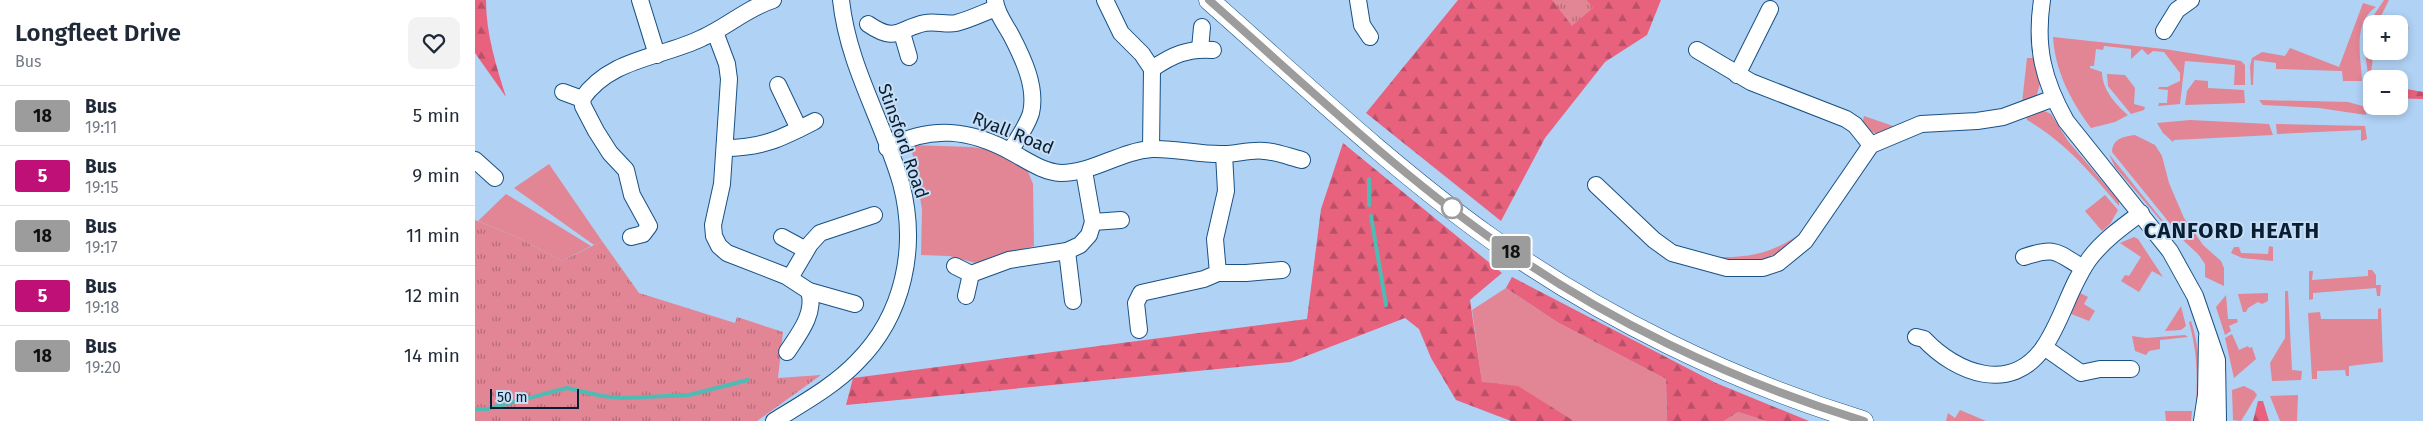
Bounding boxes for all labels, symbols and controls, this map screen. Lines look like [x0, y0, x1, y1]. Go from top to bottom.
map controls [2363, 15, 2408, 115]
button: + [2363, 15, 2408, 60]
button: heart [408, 17, 460, 69]
text: Longfleet Drive [15, 19, 181, 47]
text: Bus [15, 52, 42, 71]
button: − [2363, 70, 2408, 115]
street label: Stinsford Road [873, 81, 933, 201]
text: Bus [85, 95, 117, 118]
text: 5 min [413, 104, 460, 127]
text: 18 [33, 105, 52, 127]
street label: Ryall Road [969, 107, 1057, 159]
text: 19:11 [85, 118, 117, 137]
text: Bus [85, 155, 117, 178]
text: 9 min [412, 164, 460, 187]
text: 5 [38, 165, 47, 187]
text: 19:15 [85, 178, 118, 197]
unlabelled marker [1441, 197, 1463, 219]
text: Bus [85, 215, 117, 238]
district label: CANFORD HEATH [2144, 217, 2320, 244]
text: 11 min [406, 224, 460, 247]
text: 18 [33, 225, 52, 247]
line badge: 18 [1489, 236, 1533, 268]
text: 19:17 [85, 238, 118, 257]
text: 18 [1502, 241, 1520, 263]
text: Bus [85, 275, 117, 298]
text: 12 min [405, 284, 460, 307]
text: 5 [38, 285, 47, 307]
text: 19:18 [85, 298, 119, 317]
text: Bus [85, 335, 117, 358]
text: 14 min [404, 344, 460, 367]
text: 18 [33, 345, 52, 367]
text: 19:20 [85, 358, 121, 377]
scale bar [490, 386, 579, 409]
text: 50 m [497, 389, 528, 406]

